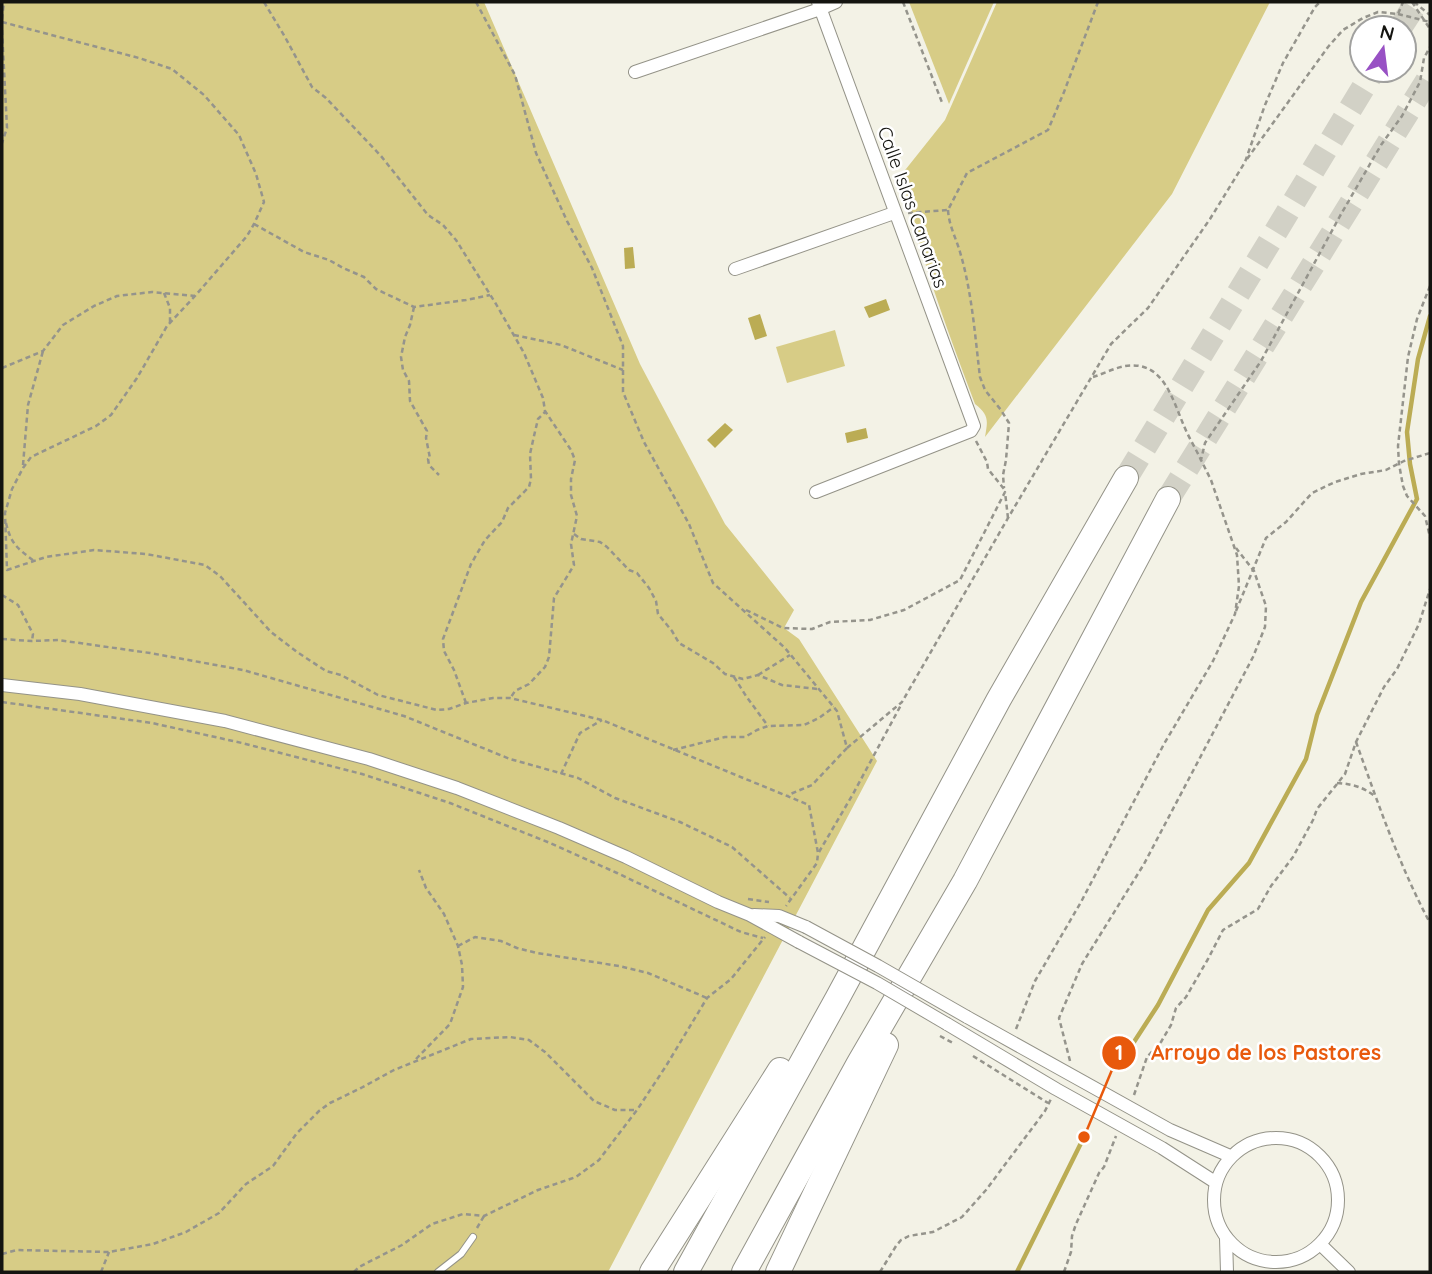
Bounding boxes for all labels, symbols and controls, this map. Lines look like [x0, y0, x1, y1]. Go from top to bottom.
north arrow [1348, 14, 1418, 84]
text: N [1377, 19, 1397, 46]
street label: Calle Islas Canarias [873, 123, 953, 291]
callout: Arroyo de los Pastores [1102, 1032, 1395, 1074]
text: 1 [1115, 1039, 1123, 1065]
text: Arroyo de los Pastores [1151, 1039, 1381, 1065]

